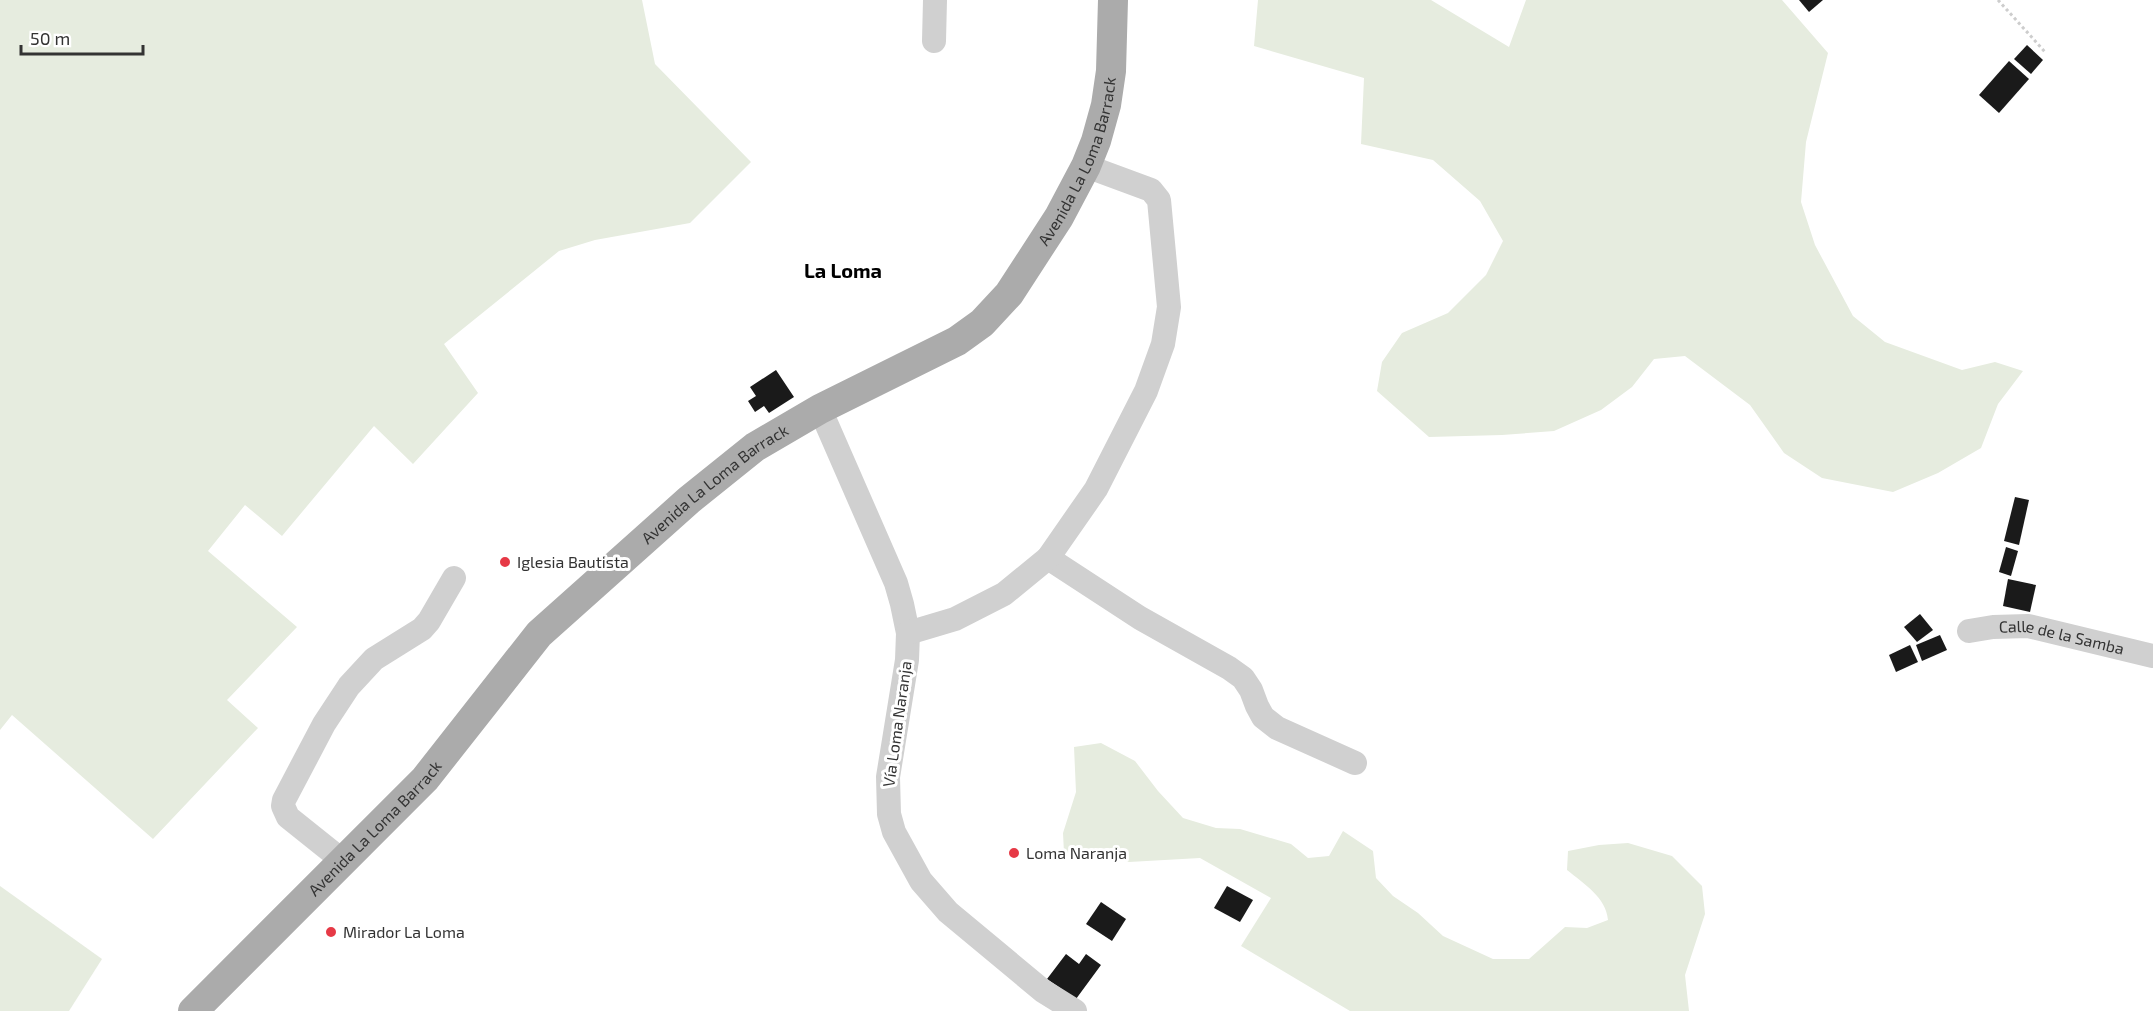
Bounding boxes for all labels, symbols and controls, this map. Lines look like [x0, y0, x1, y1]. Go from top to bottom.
scale bar [21, 18, 142, 56]
text: 50 m [30, 27, 70, 49]
street label: Avenida La Loma Barrack [1033, 76, 1119, 249]
district label: La Loma [804, 258, 882, 282]
street label: Avenida La Loma Barrack [637, 420, 791, 547]
place label: Iglesia Bautista [517, 552, 629, 571]
marker: Iglesia Bautista [498, 555, 512, 569]
street label: Calle de la Samba [1998, 616, 2126, 658]
street label: Vía Loma Naranja [878, 660, 916, 788]
street label: Avenida La Loma Barrack [304, 756, 445, 899]
place label: Loma Naranja [1026, 843, 1127, 863]
marker: Loma Naranja [1007, 846, 1021, 860]
place label: Mirador La Loma [343, 922, 465, 941]
marker: Mirador La Loma [324, 925, 338, 939]

